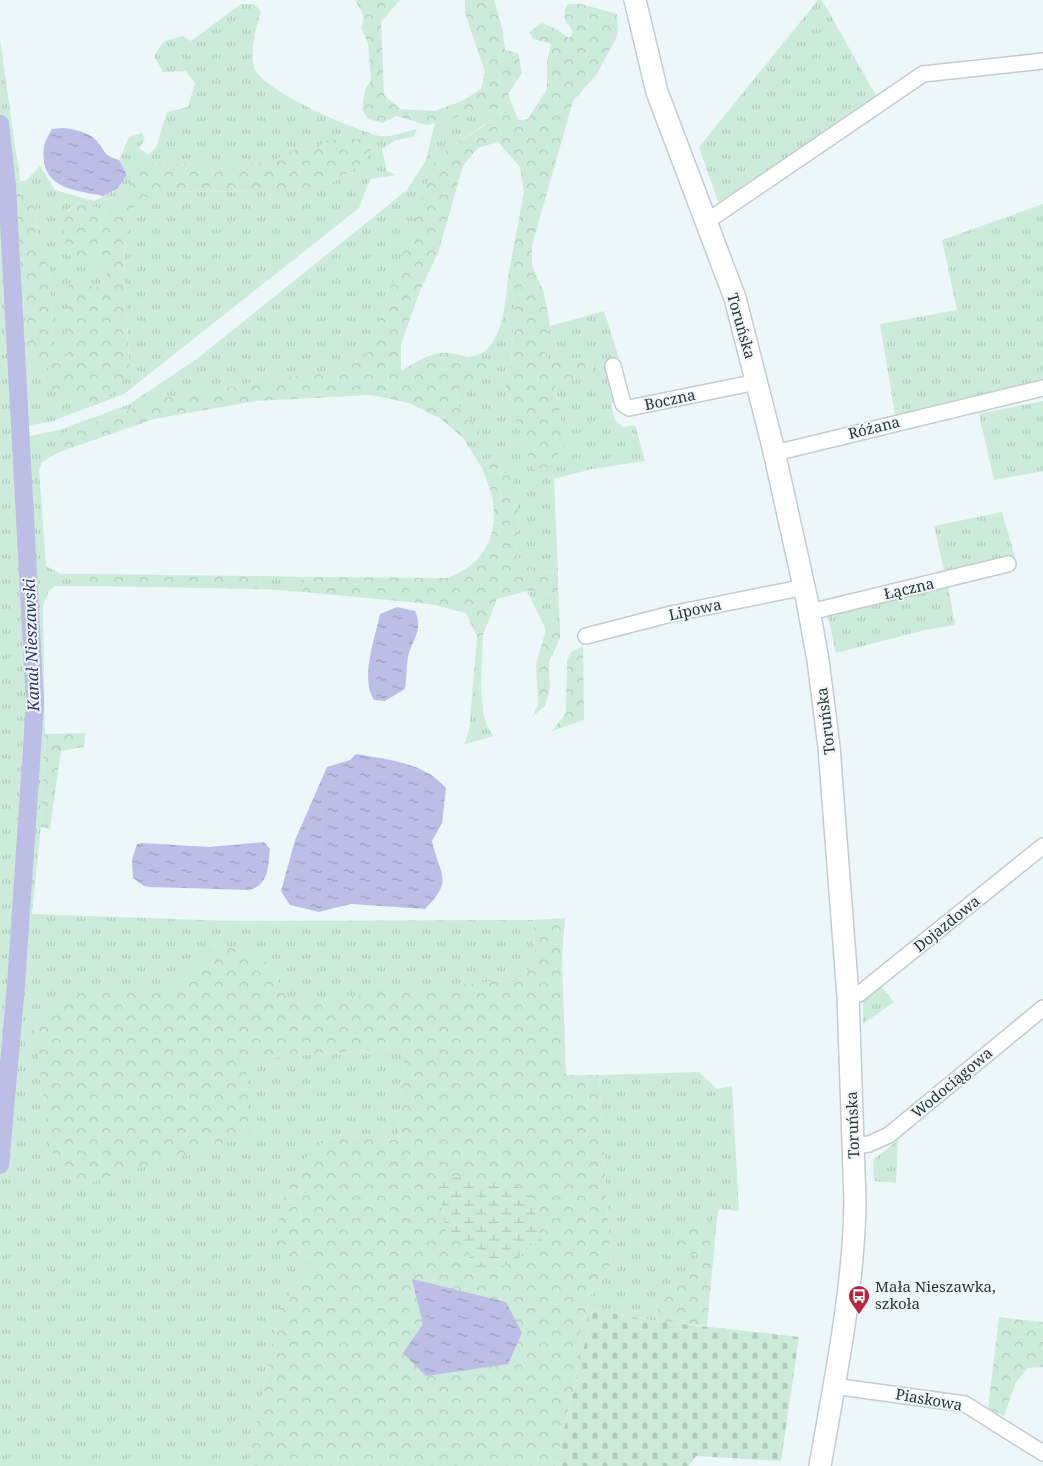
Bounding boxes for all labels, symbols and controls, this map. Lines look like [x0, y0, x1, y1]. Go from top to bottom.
street label: Toruńska [723, 291, 761, 361]
street label: Boczna [642, 384, 697, 414]
street label: Różana [846, 411, 902, 443]
street label: Łączna [882, 573, 936, 604]
water label: Kanał Nieszawski [18, 578, 44, 713]
street label: Lipowa [667, 594, 723, 624]
street label: Toruńska [811, 686, 839, 756]
street label: Dojazdowa [909, 890, 984, 956]
street label: Wodociągowa [907, 1042, 996, 1122]
street label: Toruńska [841, 1091, 863, 1159]
place label: Mała Nieszawka, szkoła [875, 1276, 996, 1313]
bus stop icon: Mała Nieszawka, szkoła [847, 1284, 871, 1315]
street label: Piaskowa [894, 1383, 964, 1415]

